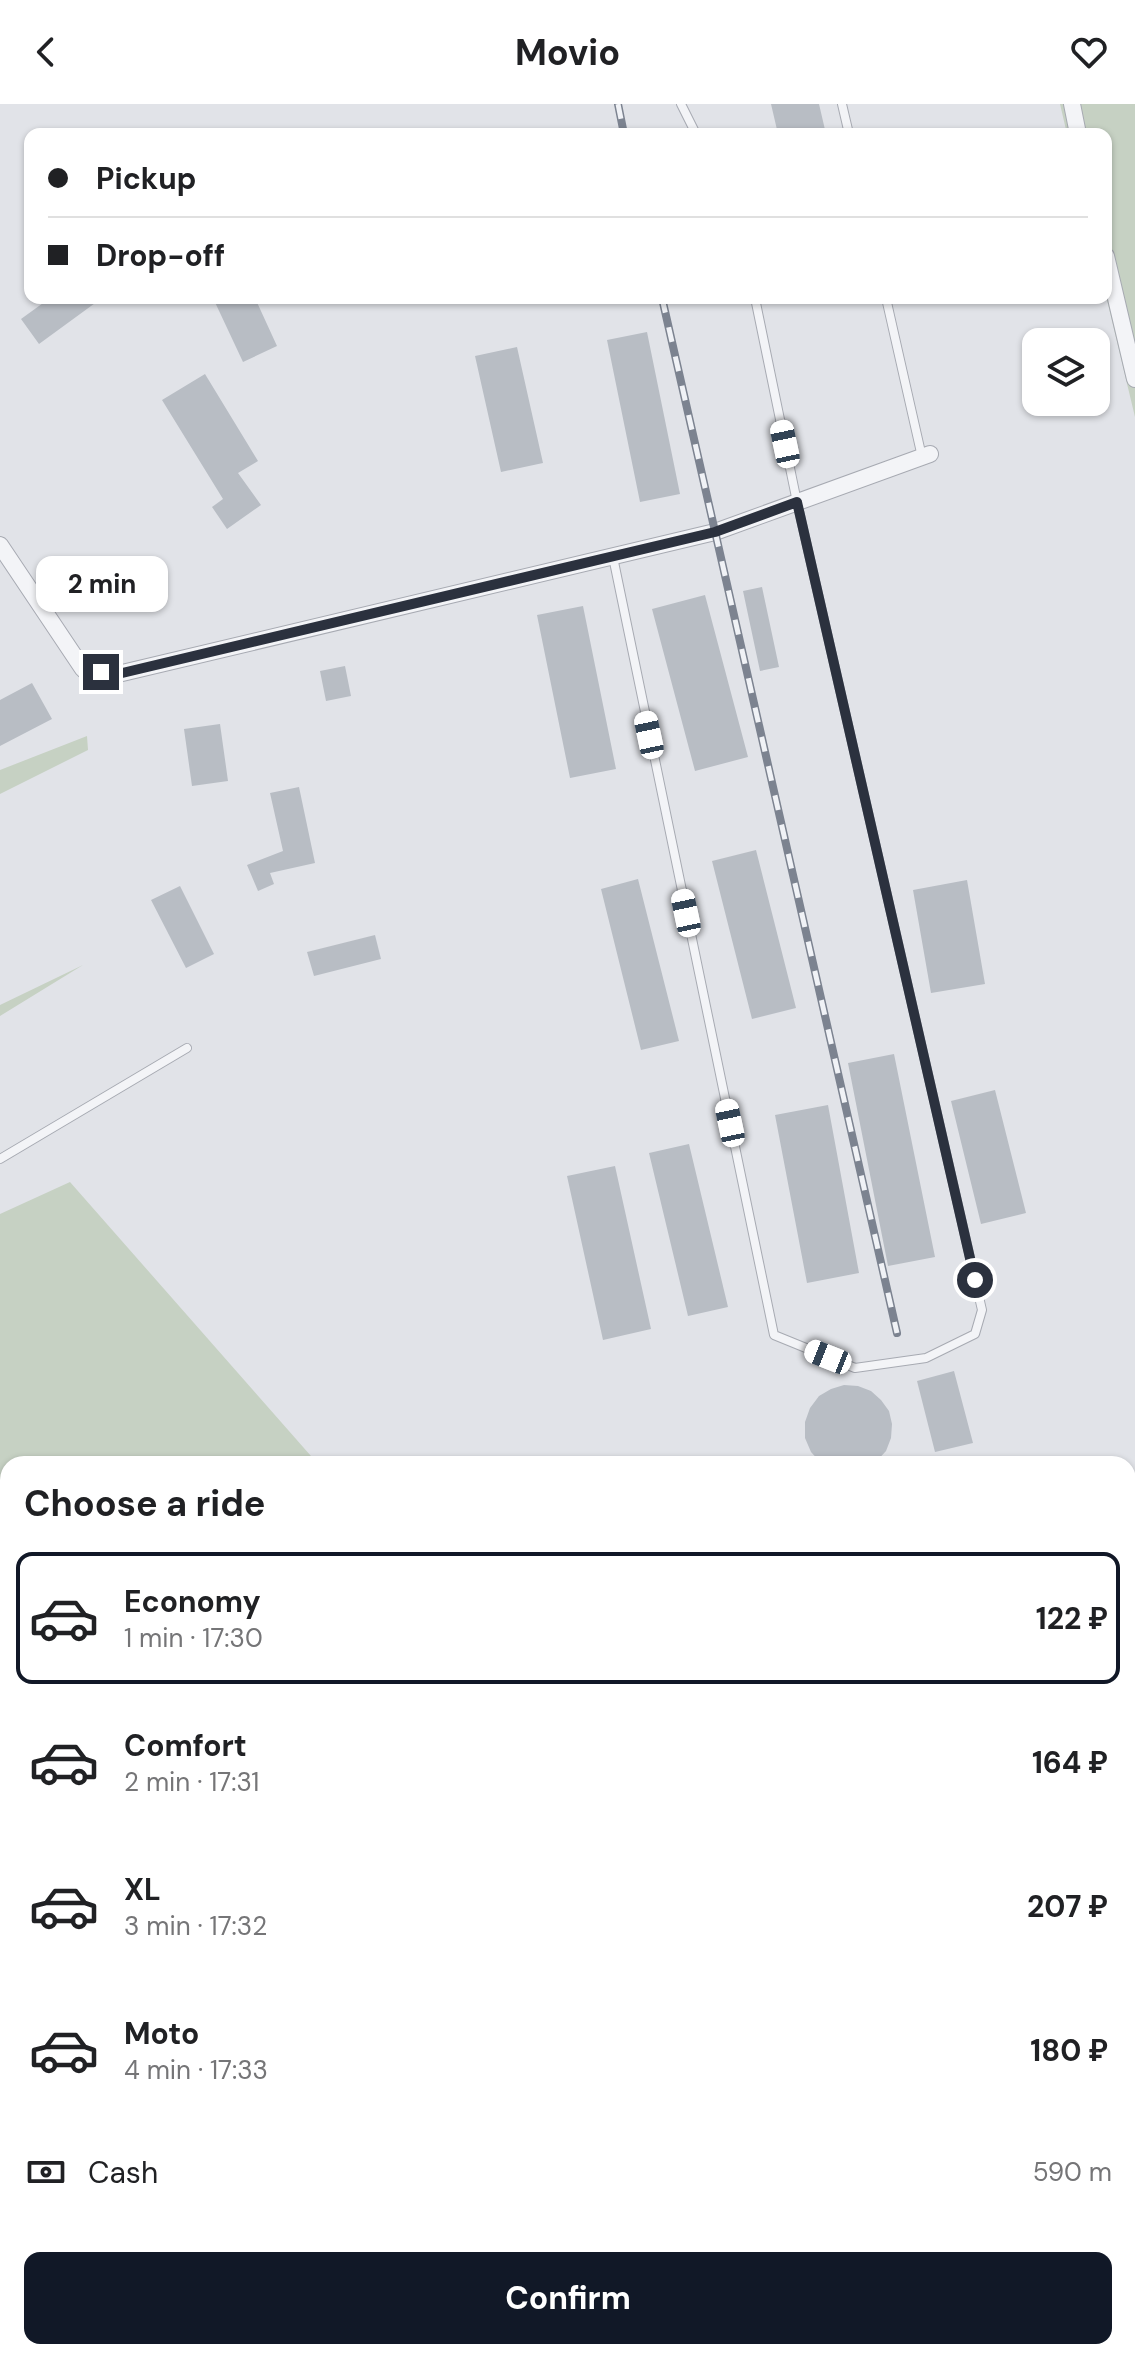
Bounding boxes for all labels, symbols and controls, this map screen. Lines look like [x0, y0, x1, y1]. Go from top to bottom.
text: Movio [515, 29, 620, 76]
icon: back [24, 30, 68, 74]
icon: heart [1067, 30, 1111, 74]
text: Pickup [96, 159, 196, 198]
text: Drop-off [96, 236, 225, 275]
map controls [1022, 328, 1110, 416]
button: layers [1022, 328, 1110, 416]
car [768, 418, 802, 470]
callout: 2 min [35, 556, 167, 612]
text: 2 min [68, 567, 136, 601]
route end [83, 654, 119, 690]
car [632, 709, 666, 761]
car [669, 887, 703, 939]
car [713, 1097, 747, 1149]
route start [957, 1262, 993, 1298]
car [801, 1337, 855, 1377]
text: Choose a ride [24, 1480, 265, 1527]
icon: car [28, 1582, 100, 1654]
text: Economy [124, 1582, 261, 1621]
text: 122 ₽ [1036, 1599, 1108, 1638]
text: 1 min · 17:30 [124, 1621, 263, 1655]
icon: car [28, 1726, 100, 1798]
text: Comfort [124, 1726, 247, 1765]
text: 164 ₽ [1032, 1743, 1108, 1782]
text: 2 min · 17:31 [124, 1765, 260, 1799]
icon: car [28, 1870, 100, 1942]
text: XL [124, 1870, 161, 1909]
text: 207 ₽ [1027, 1887, 1108, 1926]
text: 3 min · 17:32 [124, 1909, 267, 1943]
icon: car [28, 2014, 100, 2086]
text: Moto [124, 2014, 199, 2053]
text: 180 ₽ [1030, 2031, 1108, 2070]
text: 4 min · 17:33 [124, 2053, 268, 2087]
icon: cash [24, 2150, 68, 2194]
text: Cash [88, 2153, 158, 2192]
text: 590 m [1033, 2155, 1112, 2189]
button: Confirm [24, 2252, 1112, 2344]

